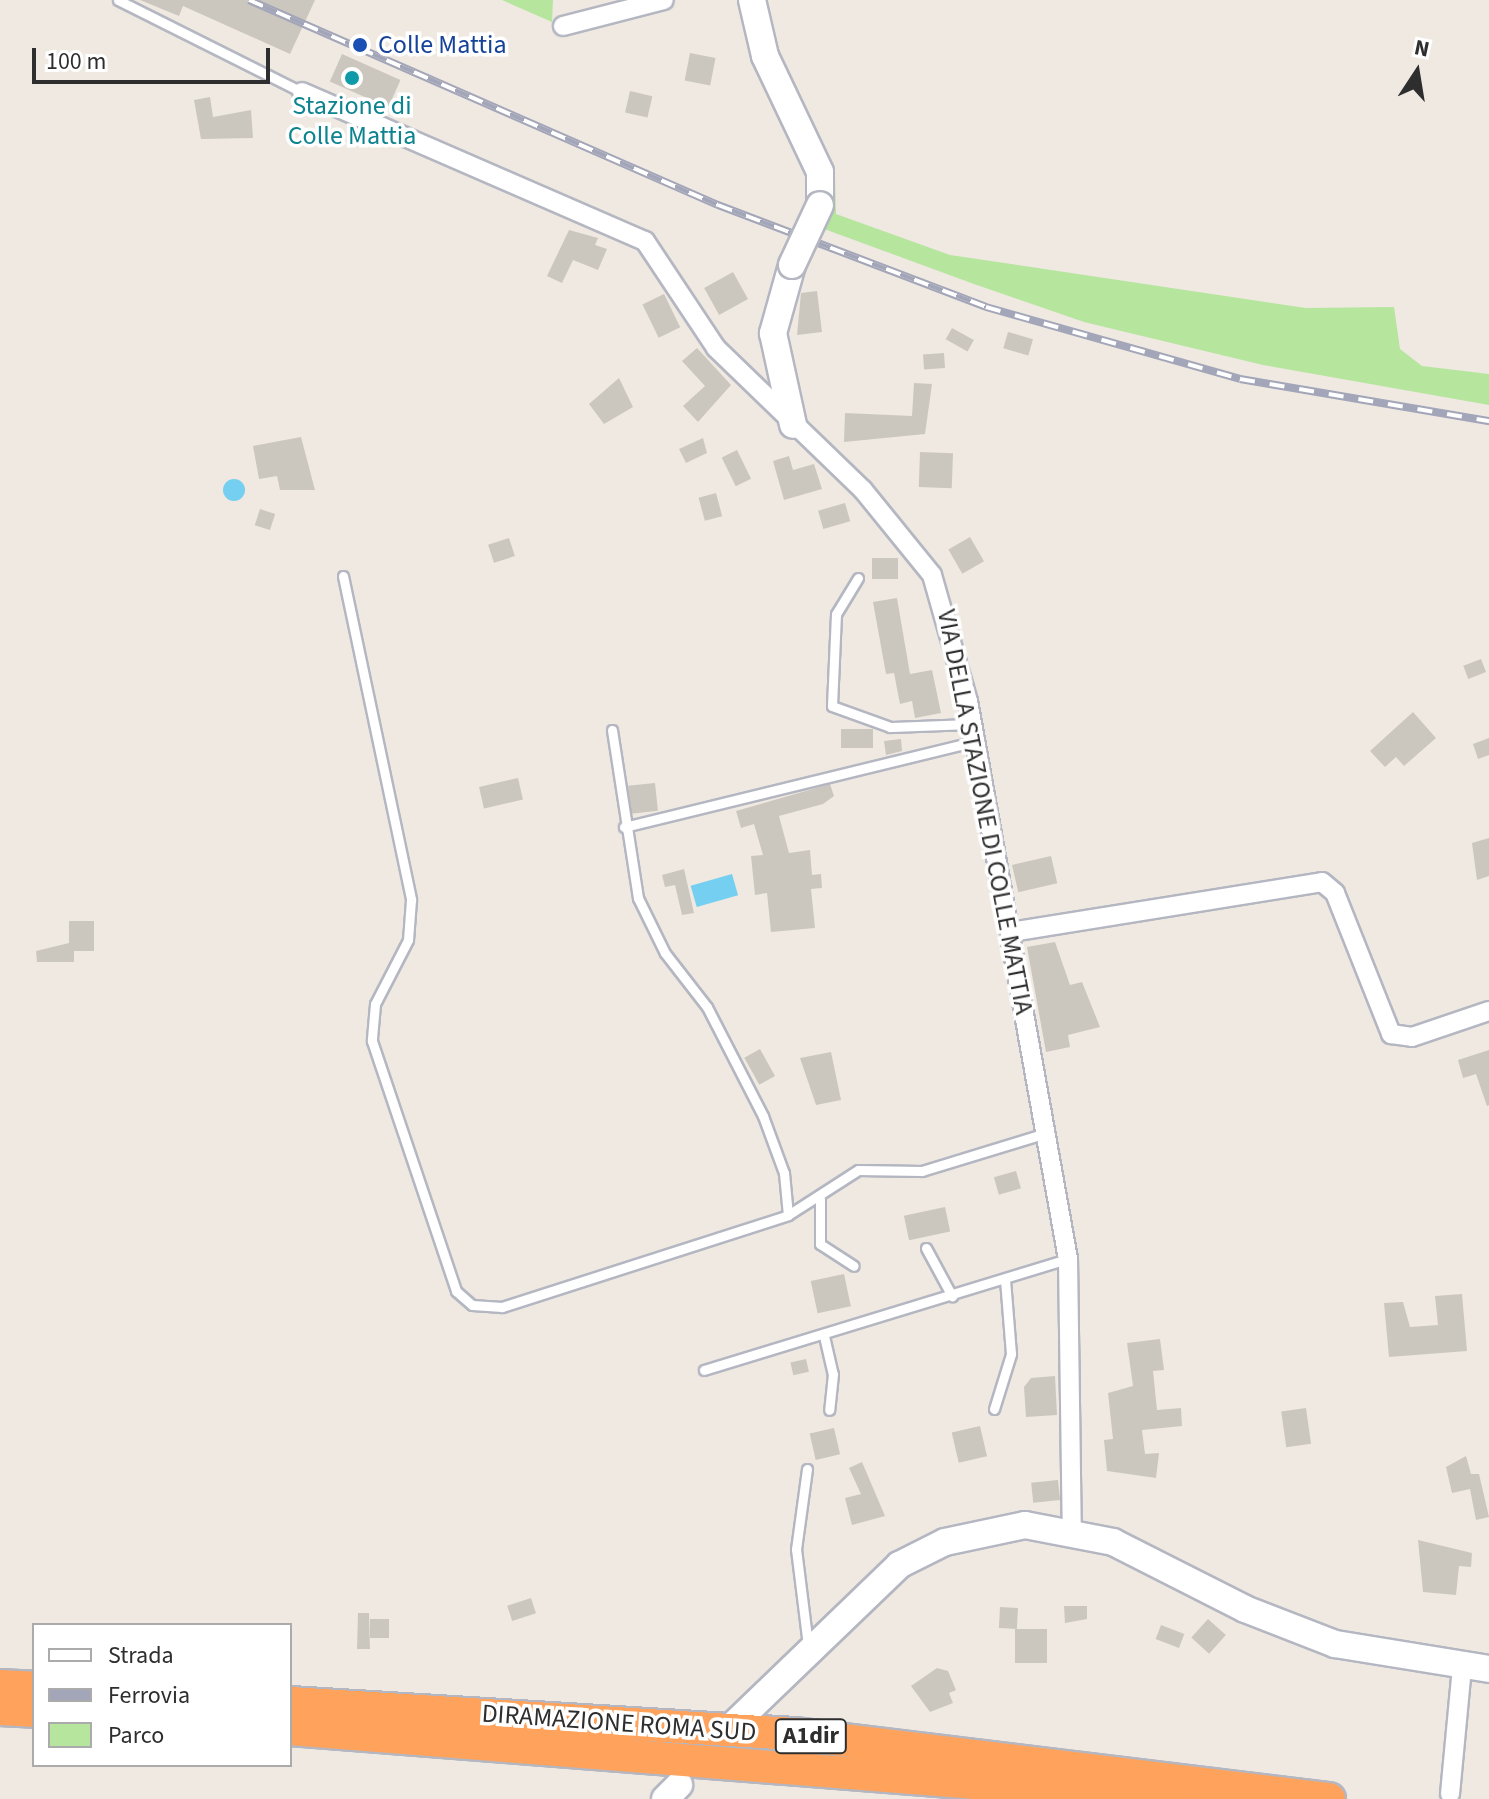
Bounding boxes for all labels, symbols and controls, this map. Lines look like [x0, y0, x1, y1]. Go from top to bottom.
place label: Colle Mattia [378, 29, 507, 61]
text: N [1411, 31, 1432, 66]
scale bar [36, 32, 274, 82]
north arrow [1377, 32, 1457, 112]
marker: Colle Mattia [349, 34, 371, 56]
text: 100 m [46, 44, 106, 79]
marker: Stazione di Colle Mattia [343, 69, 361, 87]
place label: Stazione di Colle Mattia [288, 90, 416, 152]
street label: VIA DELLA STAZIONE DI COLLE MATTIA [930, 607, 1040, 1017]
legend [32, 1623, 292, 1767]
text: Strada [108, 1638, 174, 1673]
text: Ferrovia [108, 1678, 190, 1713]
street label: DIRAMAZIONE ROMA SUD [481, 1698, 757, 1748]
road number: A1dir [773, 1716, 849, 1756]
text: Parco [108, 1718, 164, 1753]

